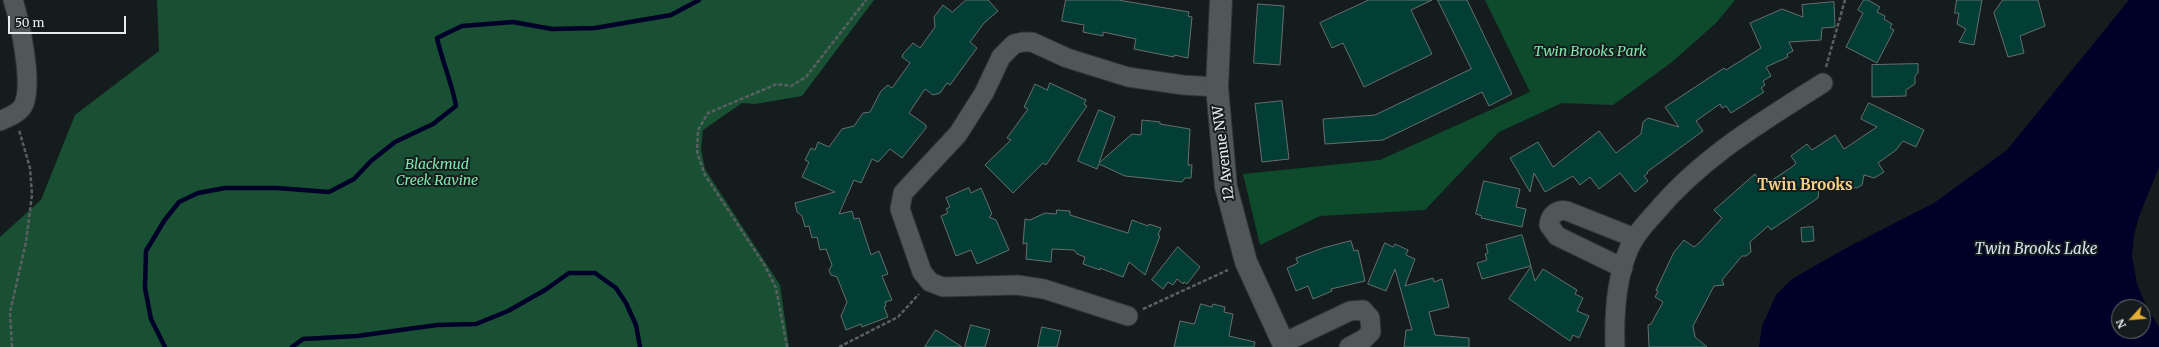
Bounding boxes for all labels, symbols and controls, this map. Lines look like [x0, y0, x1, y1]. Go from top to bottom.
scale bar [10, 8, 128, 34]
text: 50 m [15, 15, 44, 30]
park label: Twin Brooks Park [1533, 44, 1647, 60]
street label: 12 Avenue NW [1210, 105, 1238, 201]
park label: Blackmud Creek Ravine [396, 157, 478, 190]
district label: Twin Brooks [1757, 177, 1853, 195]
water label: Twin Brooks Lake [1975, 241, 2097, 259]
north arrow [2111, 299, 2151, 339]
text: N [2113, 317, 2129, 331]

